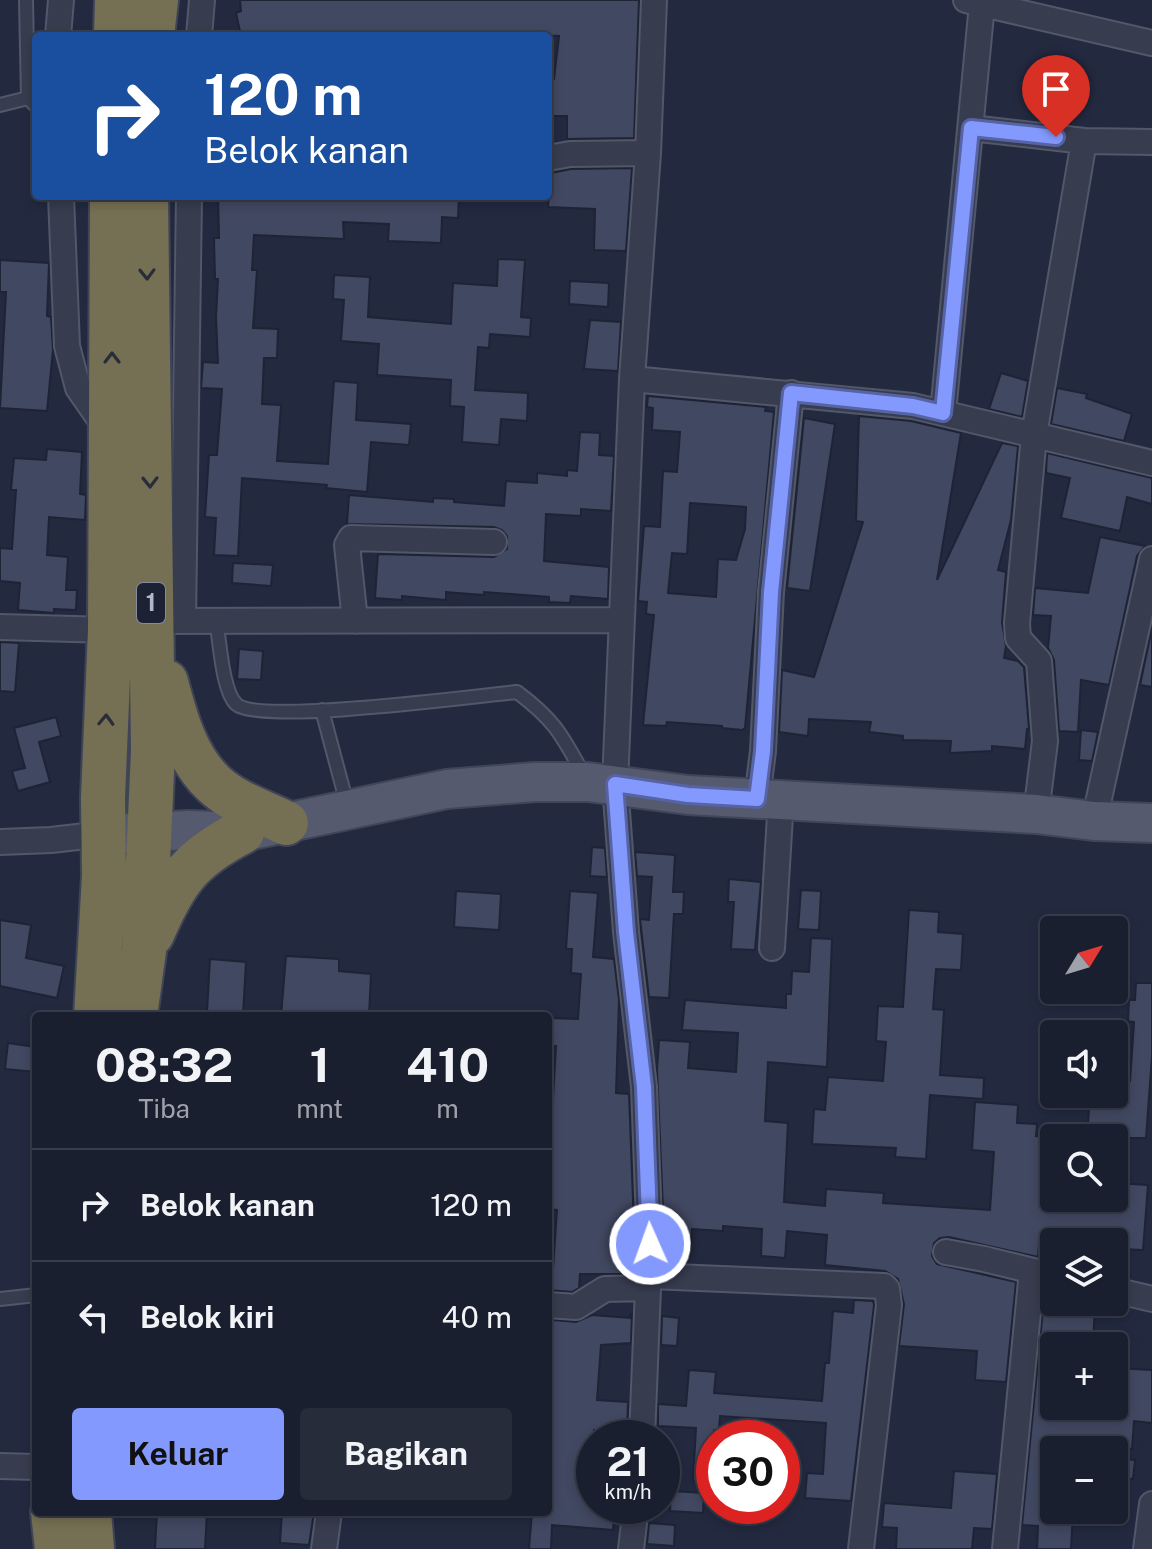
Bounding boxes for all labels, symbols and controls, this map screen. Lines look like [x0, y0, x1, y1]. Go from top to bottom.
pin [1022, 55, 1090, 137]
text: 120 m [204, 62, 362, 128]
icon: right [72, 64, 176, 168]
icon: arrive [1034, 67, 1078, 111]
text: Belok kanan [204, 129, 409, 171]
one-way arrow [138, 268, 156, 281]
one-way arrow [103, 351, 121, 364]
one-way arrow [141, 476, 159, 489]
road number: 1 [137, 583, 165, 623]
one-way arrow [98, 713, 115, 726]
north arrow [1040, 916, 1128, 1004]
map controls [1040, 916, 1128, 1524]
button: sound [1040, 1020, 1128, 1108]
text: 08:32 [95, 1036, 233, 1093]
text: 1 [309, 1036, 330, 1093]
text: 410 [406, 1036, 489, 1093]
text: Tiba [138, 1093, 190, 1124]
text: mnt [296, 1093, 343, 1124]
text: m [436, 1093, 459, 1124]
button: search [1040, 1124, 1128, 1212]
icon: right [72, 1183, 116, 1227]
text: Belok kanan [140, 1187, 315, 1223]
text: 120 m [430, 1187, 512, 1223]
position arrow [608, 1202, 692, 1286]
button: layers [1040, 1228, 1128, 1316]
icon: left [72, 1295, 116, 1339]
text: Belok kiri [140, 1299, 274, 1335]
text: 40 m [442, 1299, 512, 1335]
button: + [1040, 1332, 1128, 1420]
button: Keluar [72, 1408, 284, 1500]
button: Bagikan [300, 1408, 512, 1500]
speed limit sign: 30 [696, 1420, 800, 1524]
button: − [1040, 1436, 1128, 1524]
text: 21 [607, 1438, 649, 1485]
text: km/h [604, 1480, 652, 1504]

